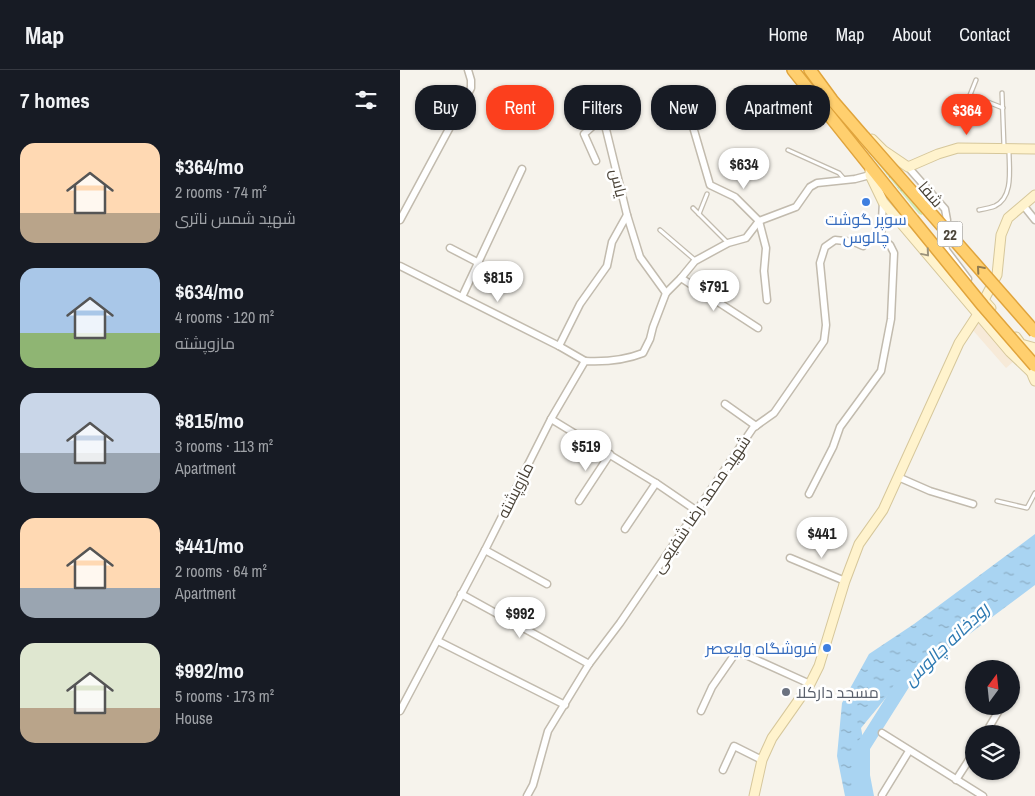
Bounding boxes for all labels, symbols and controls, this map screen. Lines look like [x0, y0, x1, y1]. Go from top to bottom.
text: Map [25, 19, 64, 51]
text: Home [768, 22, 808, 47]
text: Map [836, 22, 865, 47]
text: About [893, 22, 931, 47]
text: Contact [959, 22, 1010, 47]
chip: Buy [415, 85, 476, 130]
chip: Rent [486, 85, 554, 130]
chip: Filters [564, 85, 641, 130]
chip: New [651, 85, 716, 130]
chip: Apartment [726, 85, 830, 130]
text: 7 homes [20, 86, 90, 115]
icon: filters [352, 86, 380, 114]
pin: $364 [937, 93, 997, 136]
text: $364 [952, 99, 982, 121]
pin: $634 [714, 148, 774, 190]
text: $364/mo [175, 152, 244, 181]
text: $634 [729, 153, 759, 175]
icon: home [60, 163, 120, 223]
street label: یاس [605, 167, 633, 200]
street label: شفا [913, 176, 949, 212]
text: 2 rooms · 74 m² [175, 181, 267, 203]
marker: سوپر گوشت چالوس [860, 196, 872, 208]
text: شهید شمس ناتری [175, 207, 296, 229]
place label: سوپر گوشت چالوس [825, 208, 907, 249]
road number: 22 [938, 222, 962, 246]
one-way arrow [920, 247, 929, 256]
pin: $815 [468, 260, 528, 303]
text: $815 [483, 266, 513, 288]
one-way arrow [977, 266, 986, 275]
pin: $791 [684, 270, 744, 312]
text: $791 [699, 275, 729, 297]
text: $634/mo [175, 277, 244, 306]
icon: home [60, 288, 120, 348]
text: 4 rooms · 120 m² [175, 306, 274, 328]
text: مازوپشته [175, 332, 235, 354]
text: $815/mo [175, 406, 244, 435]
icon: home [60, 413, 120, 473]
pin: $519 [556, 430, 616, 472]
street label: شهید محمد رضا شفیعی [647, 431, 755, 577]
text: 3 rooms · 113 m² [175, 435, 273, 457]
text: $519 [571, 435, 601, 457]
text: Apartment [175, 457, 236, 479]
street label: مازوپشته [492, 458, 539, 522]
pin: $441 [792, 516, 852, 559]
text: $441 [807, 522, 837, 544]
text: $441/mo [175, 531, 244, 560]
icon: home [60, 538, 120, 598]
text: 2 rooms · 64 m² [175, 560, 267, 582]
text: Apartment [175, 582, 236, 604]
pin: $992 [490, 596, 550, 639]
water label: رودخانه چالوس [898, 596, 995, 691]
text: $992 [505, 602, 535, 624]
place label: فروشگاه ولیعصر [705, 637, 817, 659]
marker: فروشگاه ولیعصر [821, 642, 833, 654]
text: $992/mo [175, 656, 244, 685]
north arrow [965, 660, 1020, 715]
map controls [965, 660, 1020, 780]
icon: home [60, 663, 120, 723]
place label: مسجد دارکلا [796, 681, 879, 703]
text: 5 rooms · 173 m² [175, 685, 274, 707]
marker: مسجد دارکلا [780, 686, 792, 698]
text: House [175, 707, 213, 729]
button: layers [965, 725, 1020, 780]

